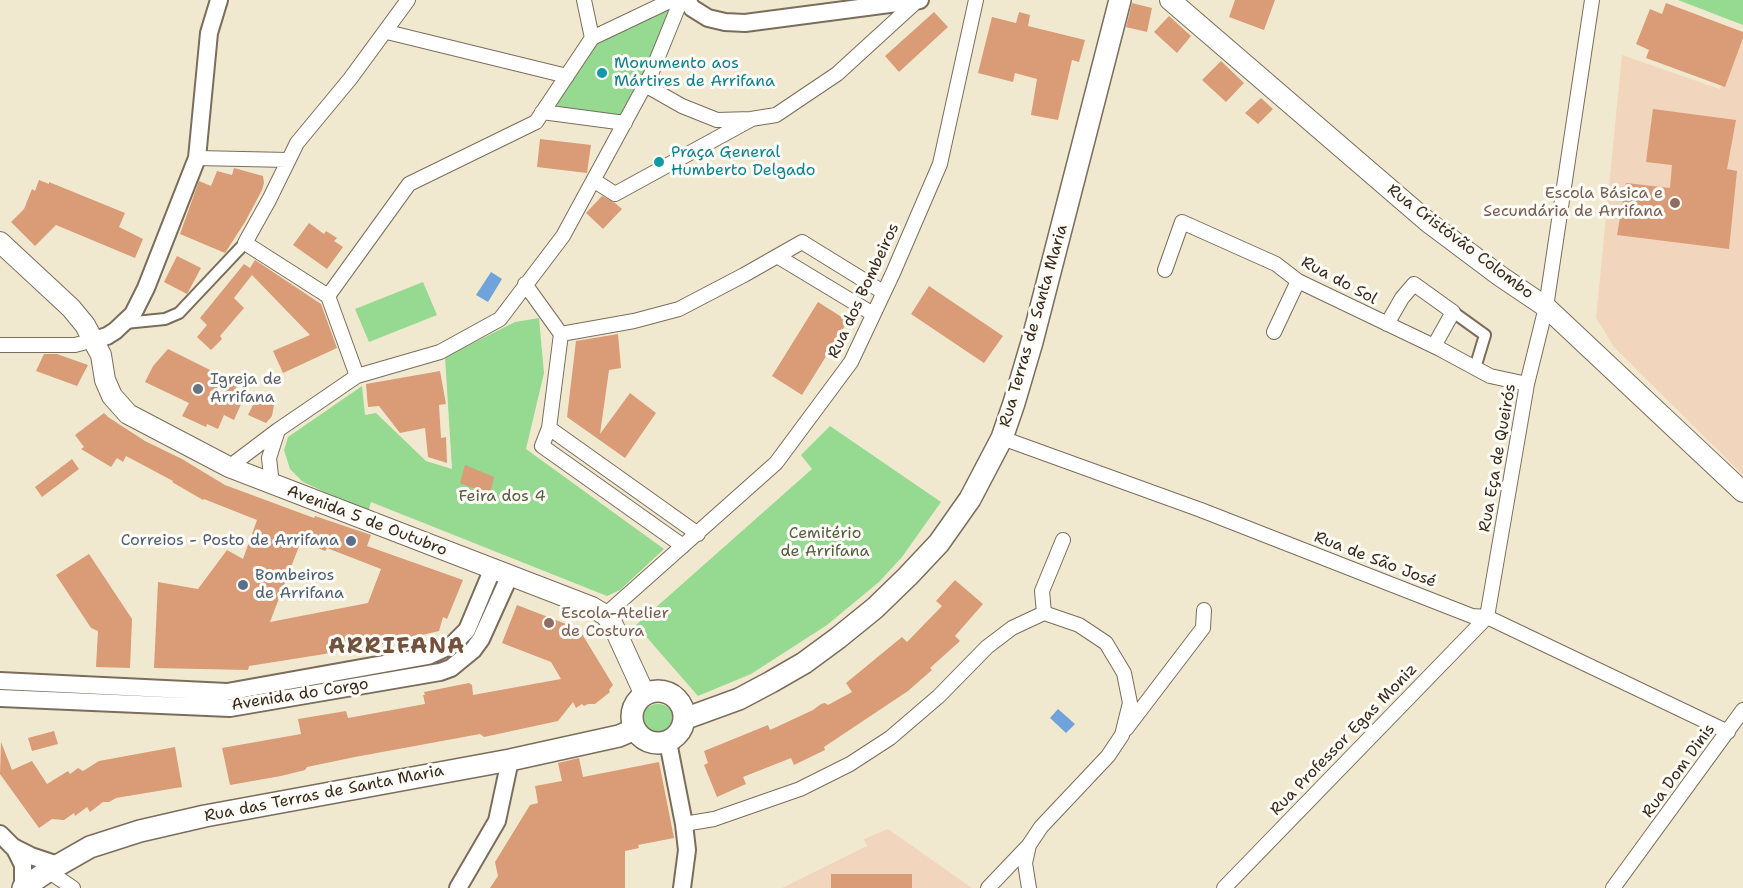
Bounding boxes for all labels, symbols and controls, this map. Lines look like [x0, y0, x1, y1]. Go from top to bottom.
place label: Monumento aos Mártires de Arrifana [614, 54, 775, 92]
marker: Monumento aos Mártires de Arrifana [595, 66, 609, 80]
place label: Praça General Humberto Delgado [671, 143, 815, 181]
marker: Praça General Humberto Delgado [652, 155, 666, 169]
street label: Rua Cristóvão Colombo [1383, 181, 1537, 303]
place label: Escola Básica e Secundária de Arrifana [1483, 184, 1663, 222]
marker: Escola Básica e Secundária de Arrifana [1668, 196, 1682, 210]
street label: Rua dos Bombeiros [824, 220, 904, 362]
street label: Rua Terras de Santa Maria [996, 223, 1072, 429]
street label: Rua do Sol [1298, 253, 1380, 309]
place label: Igreja de Arrifana [210, 370, 282, 408]
marker: Igreja de Arrifana [191, 382, 205, 396]
street label: Rua Eça de Queirós [1475, 382, 1521, 534]
street label: Avenida 5 de Outubro [284, 482, 450, 560]
park label: Feira dos 4 [458, 487, 546, 507]
park label: Cemitério de Arrifana [780, 524, 870, 562]
street label: Rua de São José [1311, 528, 1439, 592]
place label: Correios - Posto de Arrifana [121, 531, 339, 551]
marker: Correios - Posto de Arrifana [344, 534, 358, 548]
place label: Bombeiros de Arrifana [255, 566, 344, 604]
marker: Bombeiros de Arrifana [236, 578, 250, 592]
place label: Escola-Atelier de Costura [561, 604, 669, 642]
marker: Escola-Atelier de Costura [542, 616, 556, 630]
district label: ARRIFANA [328, 634, 466, 660]
street label: Rua Professor Egas Moniz [1267, 660, 1421, 820]
street label: Avenida do Corgo [230, 675, 370, 715]
street label: Rua Dom Dinis [1639, 720, 1719, 822]
street label: Rua das Terras de Santa Maria [203, 761, 445, 827]

